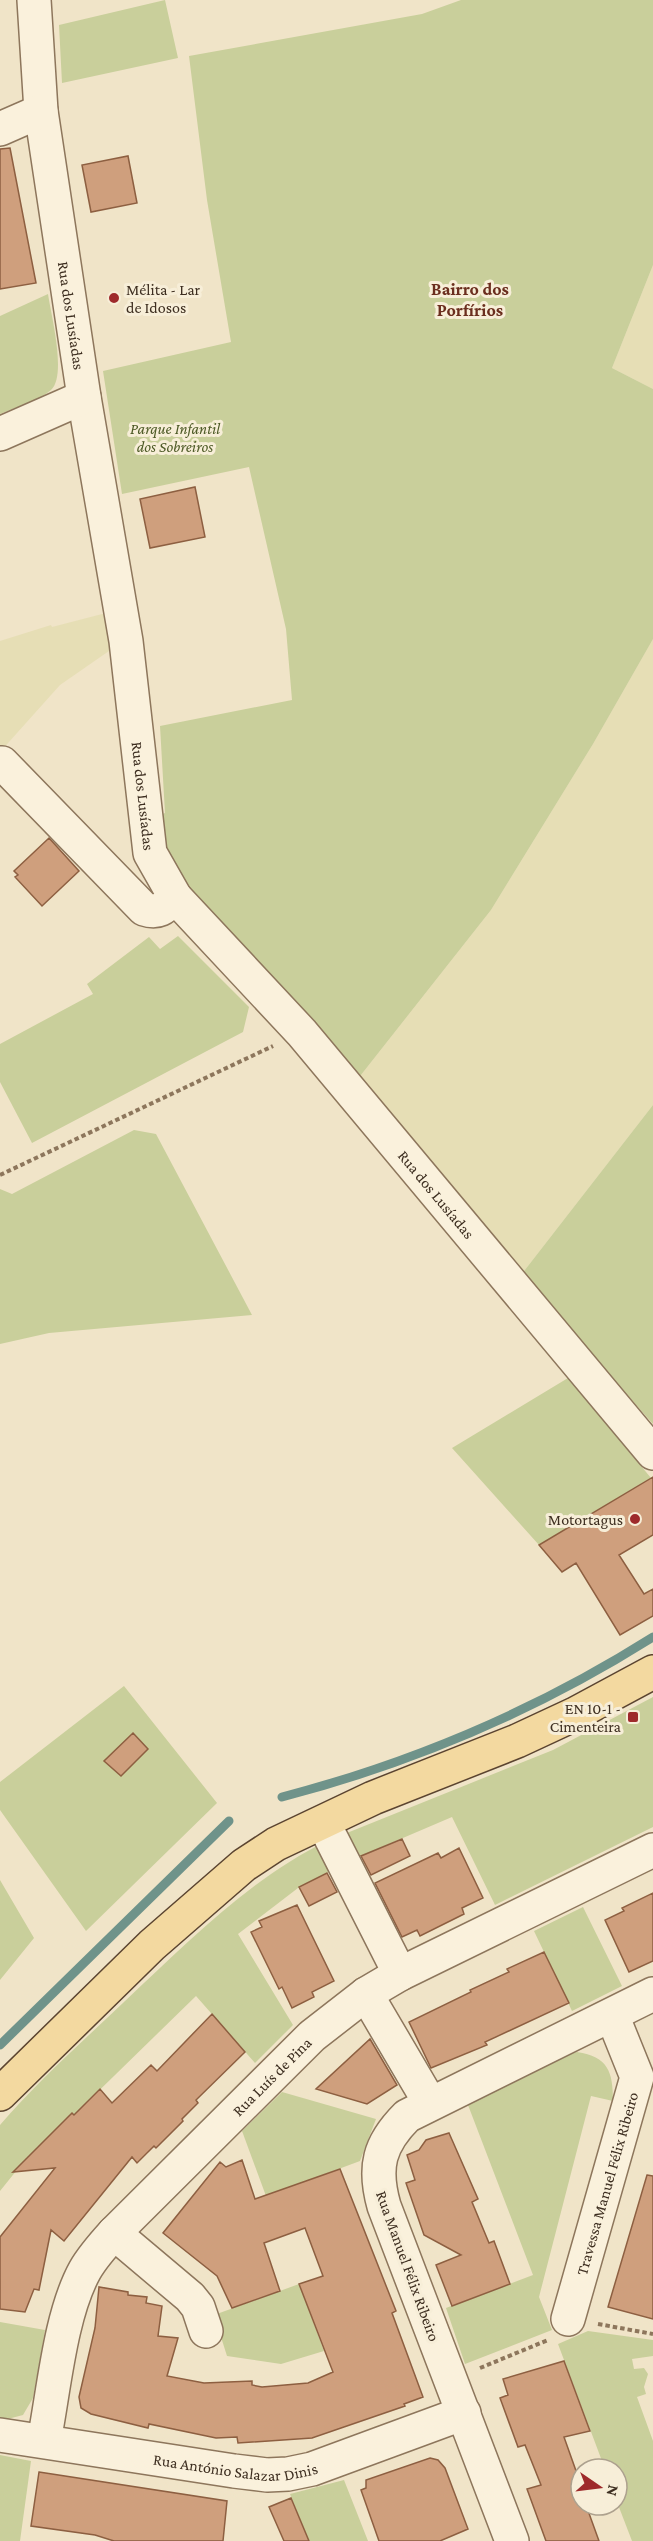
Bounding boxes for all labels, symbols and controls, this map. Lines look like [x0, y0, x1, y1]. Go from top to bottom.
street label: Rua dos Lusíadas [55, 260, 88, 371]
district label: Bairro dos Porfírios [431, 279, 509, 320]
place label: Mélita - Lar de Idosos [126, 281, 201, 316]
marker: Mélita - Lar de Idosos [107, 291, 121, 305]
park label: Parque Infantil dos Sobreiros [130, 420, 221, 455]
street label: Rua dos Lusíadas [129, 741, 158, 851]
street label: Rua dos Lusíadas [395, 1147, 478, 1242]
place label: Motortagus [548, 1511, 623, 1529]
marker: Motortagus [628, 1512, 642, 1526]
place label: EN 10-1 - Cimenteira [550, 1700, 622, 1735]
marker: EN 10-1 - Cimenteira [626, 1710, 640, 1724]
street label: Rua Luís de Pina [229, 2033, 315, 2119]
street label: Travessa Manuel Félix Ribeiro [572, 2090, 641, 2277]
street label: Rua Manuel Félix Ribeiro [373, 2188, 443, 2344]
street label: Rua António Salazar Dinis [152, 2450, 320, 2484]
north arrow [569, 2457, 629, 2517]
text: N [603, 2483, 623, 2498]

